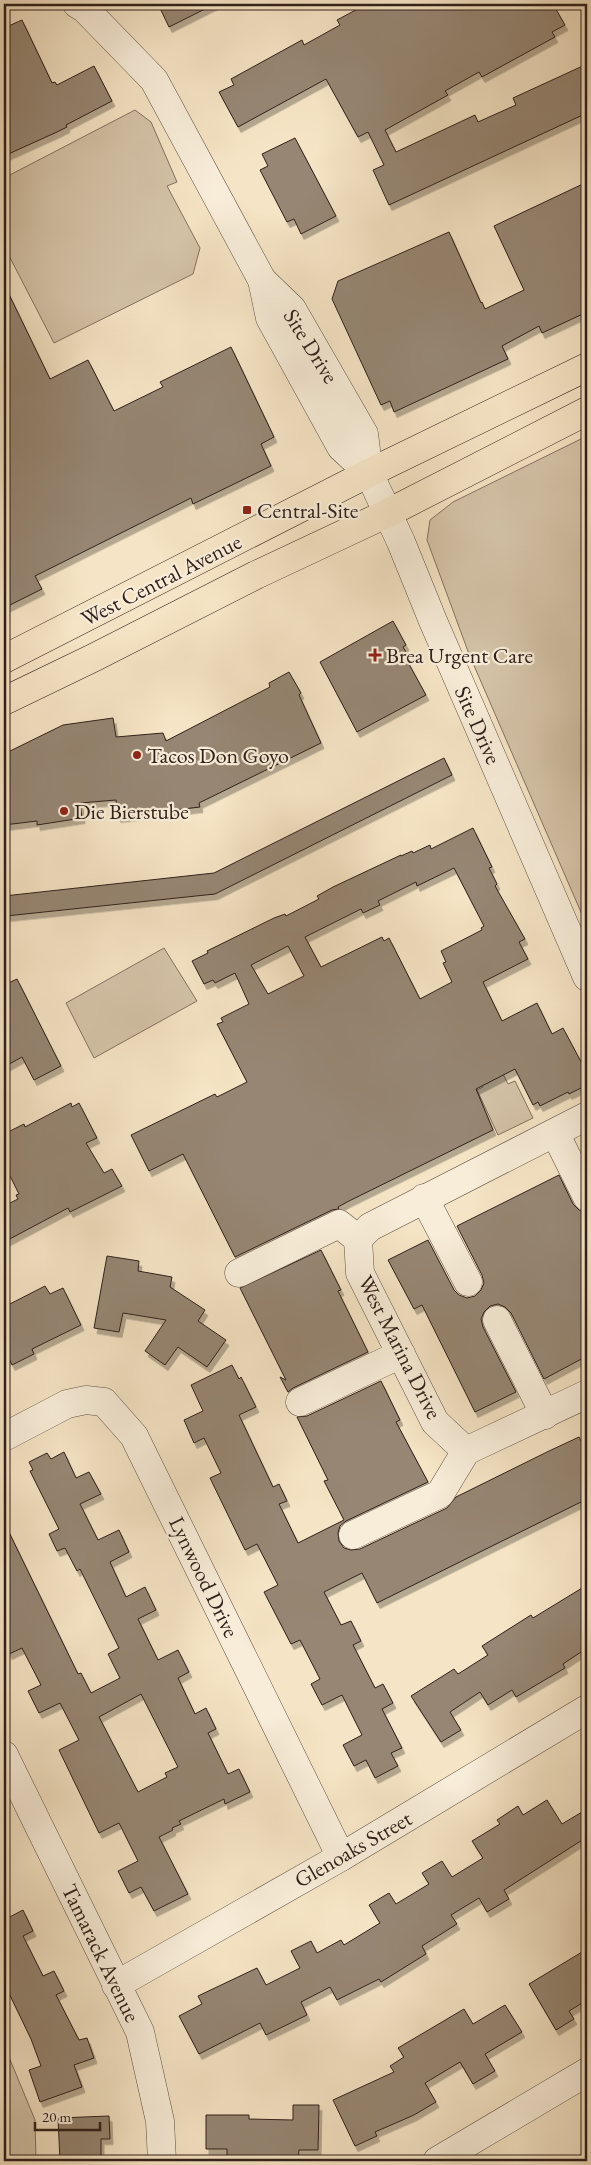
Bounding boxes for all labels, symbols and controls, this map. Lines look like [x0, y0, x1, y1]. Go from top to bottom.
street label: Site Drive [277, 303, 345, 389]
place label: Central-Site [257, 496, 359, 525]
marker: Central-Site [241, 504, 253, 516]
street label: West Central Avenue [76, 527, 247, 633]
place label: Brea Urgent Care [386, 641, 533, 670]
marker: Brea Urgent Care [368, 648, 382, 662]
street label: Site Drive [448, 681, 508, 769]
place label: Tacos Don Goyo [147, 741, 289, 770]
marker: Tacos Don Goyo [131, 749, 143, 761]
place label: Die Bierstube [74, 797, 189, 826]
marker: Die Bierstube [58, 805, 70, 817]
street label: West Marina Drive [351, 1270, 449, 1424]
street label: Lynwood Drive [162, 1512, 246, 1643]
street label: Glenoaks Street [289, 1804, 417, 1894]
street label: Tamarack Avenue [55, 1879, 147, 2027]
scale bar [35, 2100, 100, 2132]
text: 20 m [42, 2107, 71, 2126]

